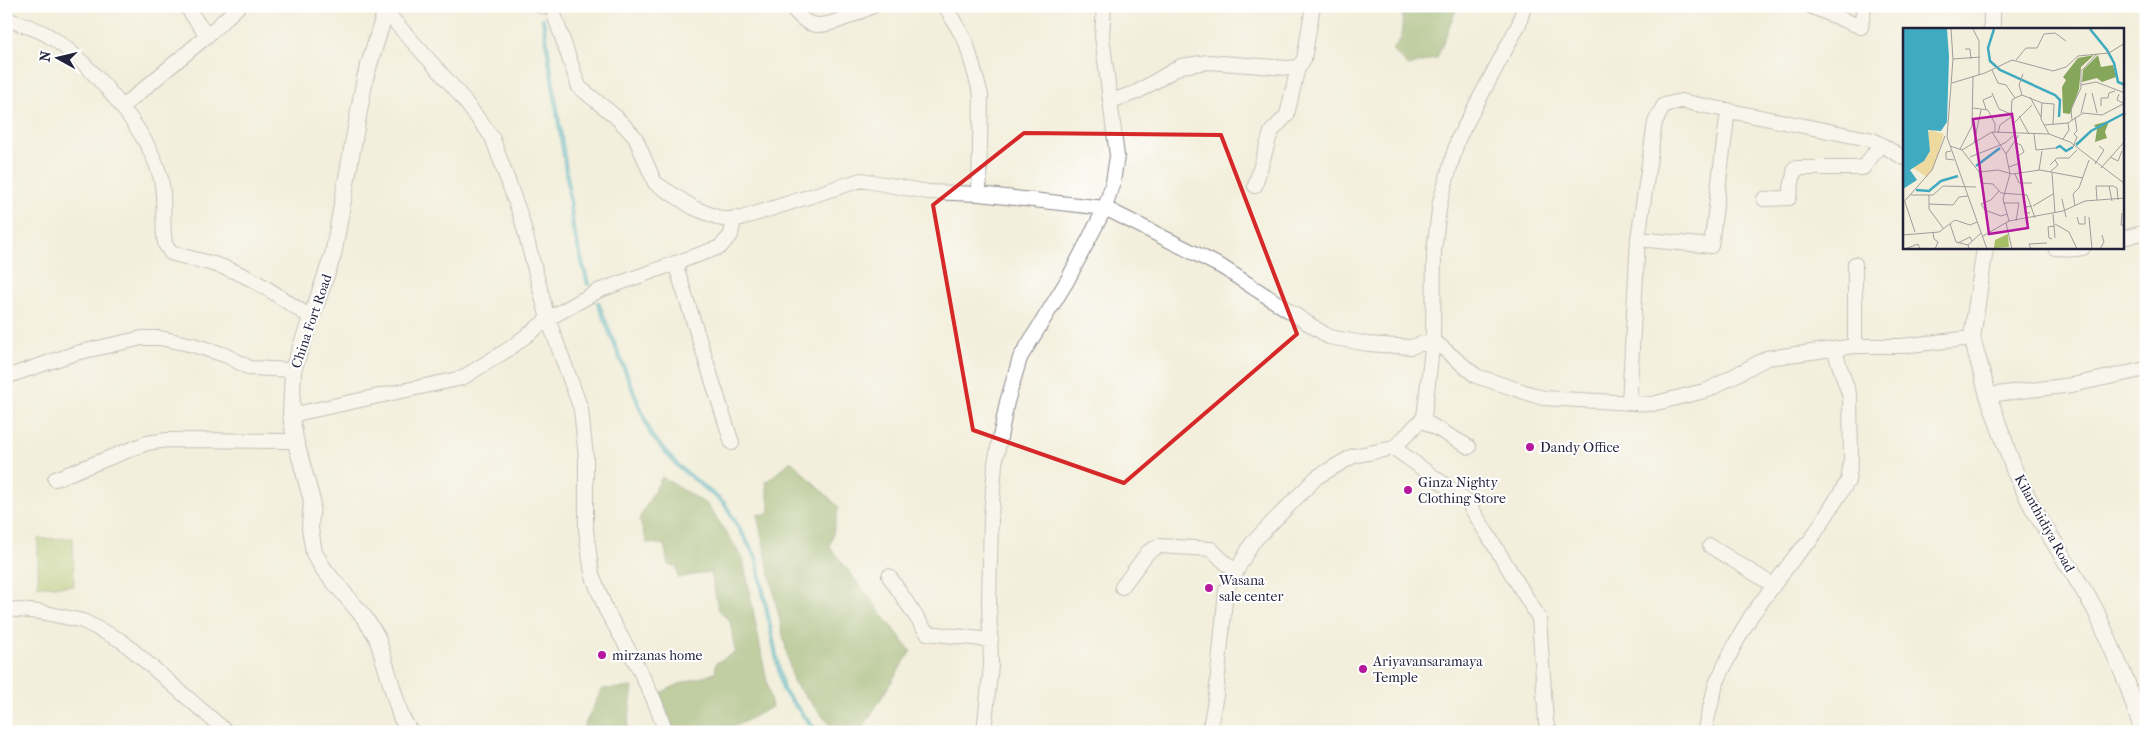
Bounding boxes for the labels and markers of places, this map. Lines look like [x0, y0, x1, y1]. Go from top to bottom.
place label: Dandy Office [1540, 439, 1620, 456]
marker: Dandy Office [1524, 441, 1536, 453]
place label: Ginza Nighty Clothing Store [1418, 474, 1506, 507]
marker: Ginza Nighty Clothing Store [1402, 484, 1414, 496]
place label: Wasana sale center [1218, 572, 1283, 605]
marker: Wasana sale center [1203, 582, 1215, 594]
place label: mirzanas home [612, 647, 703, 664]
marker: mirzanas home [596, 649, 608, 661]
place label: Ariyavansaramaya Temple [1372, 653, 1483, 686]
marker: Ariyavansaramaya Temple [1357, 663, 1369, 675]

